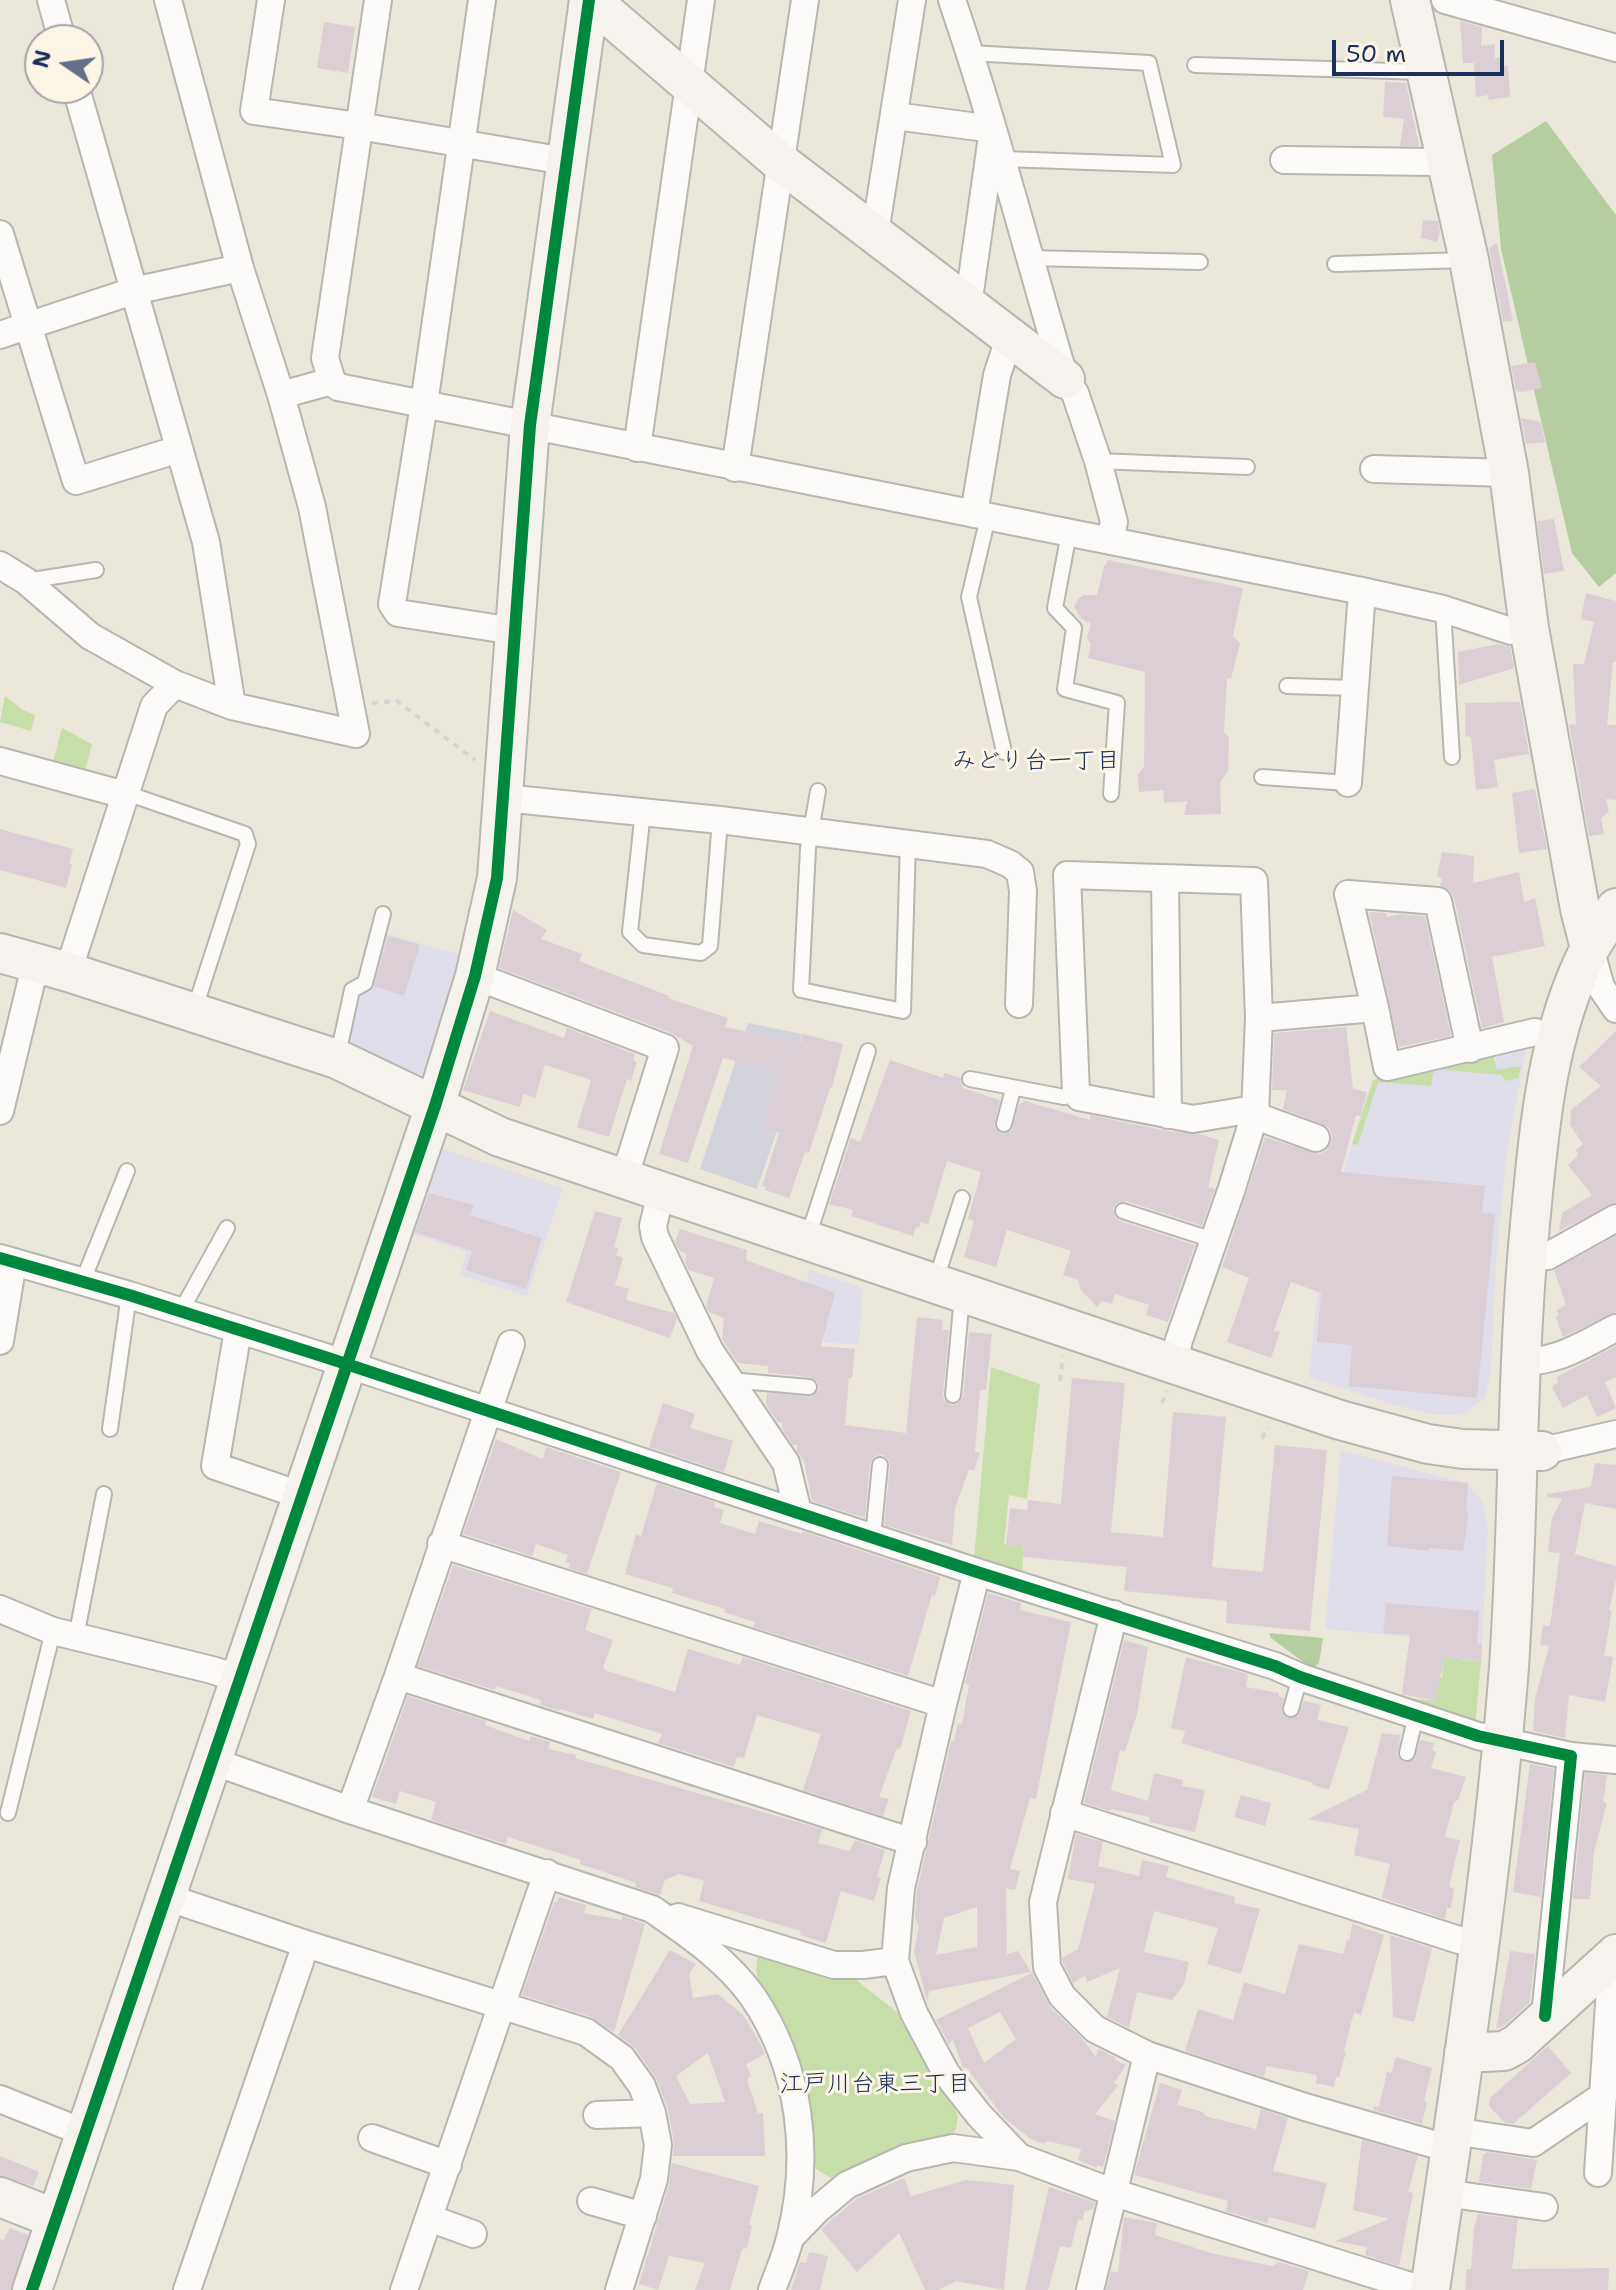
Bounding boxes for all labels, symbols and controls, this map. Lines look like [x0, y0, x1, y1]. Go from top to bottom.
north arrow [24, 24, 104, 104]
scale bar [1336, 24, 1508, 74]
text: 50 m [1346, 38, 1406, 70]
text: N [26, 47, 58, 71]
district label: みどり台一丁目 [952, 748, 1120, 776]
district label: 江戸川台東三丁目 [779, 2071, 971, 2099]

